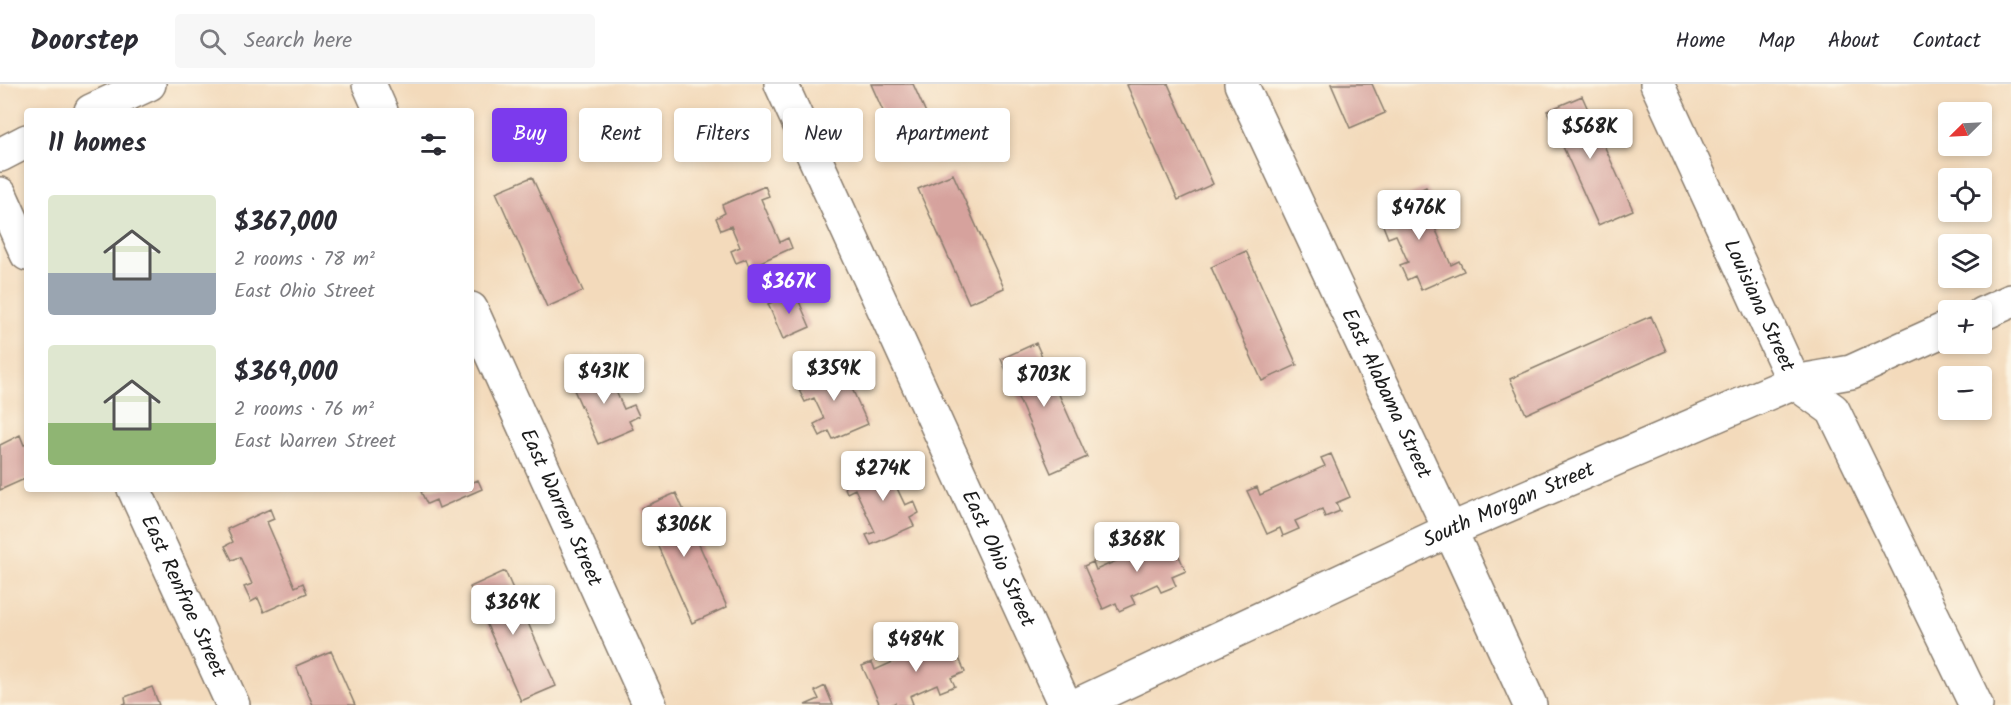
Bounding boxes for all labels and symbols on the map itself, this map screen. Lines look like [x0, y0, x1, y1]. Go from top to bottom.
north arrow [1938, 102, 1992, 156]
pin: $568K [1548, 109, 1632, 160]
pin: $476K [1377, 190, 1461, 241]
street label: Louisiana Street [1714, 234, 1804, 378]
pin: $367K [747, 264, 831, 315]
street label: East Alabama Street [1332, 303, 1441, 485]
pin: $359K [792, 351, 876, 402]
pin: $431K [562, 354, 646, 405]
pin: $703K [1002, 357, 1086, 408]
street label: East Warren Street [511, 423, 611, 593]
pin: $274K [841, 451, 925, 502]
street label: South Morgan Street [1417, 453, 1601, 557]
street label: East Ohio Street [952, 485, 1044, 634]
pin: $306K [642, 507, 726, 558]
street label: East Renfroe Street [131, 509, 235, 684]
pin: $368K [1095, 522, 1179, 573]
pin: $369K [471, 585, 555, 636]
pin: $484K [874, 622, 958, 673]

